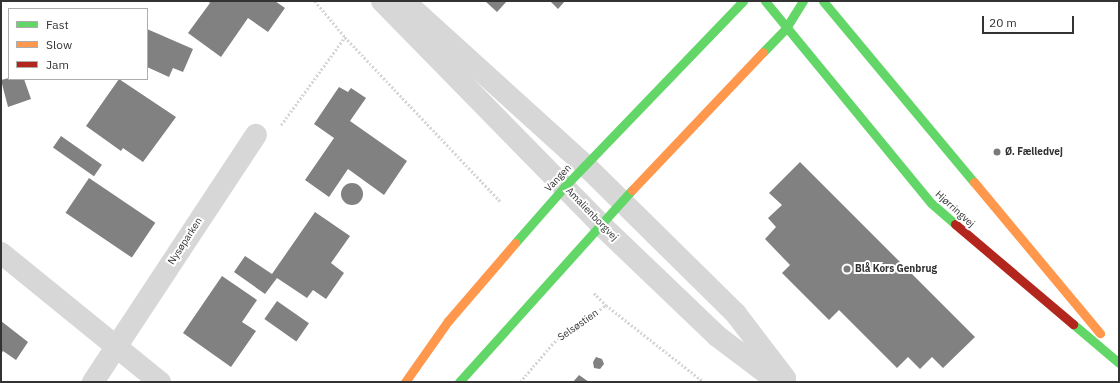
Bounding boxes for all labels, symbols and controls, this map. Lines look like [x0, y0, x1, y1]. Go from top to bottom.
legend [8, 8, 148, 80]
scale bar [984, 8, 1076, 34]
text: 20 m [989, 15, 1017, 30]
text: Fast [46, 17, 69, 32]
text: Slow [46, 37, 72, 52]
text: Jam [46, 57, 69, 72]
place label: Ø. Fælledvej [1005, 146, 1063, 158]
marker: Ø. Fælledvej [992, 147, 1002, 157]
street label: Vangen [542, 162, 574, 194]
street label: Amalienborgvej [563, 185, 621, 243]
street label: Hjørringvej [933, 188, 977, 230]
street label: Nysøparken [165, 215, 205, 267]
place label: Blå Kors Genbrug [855, 263, 937, 275]
marker: Blå Kors Genbrug [842, 264, 852, 274]
street label: Selsøstien [555, 307, 601, 343]

